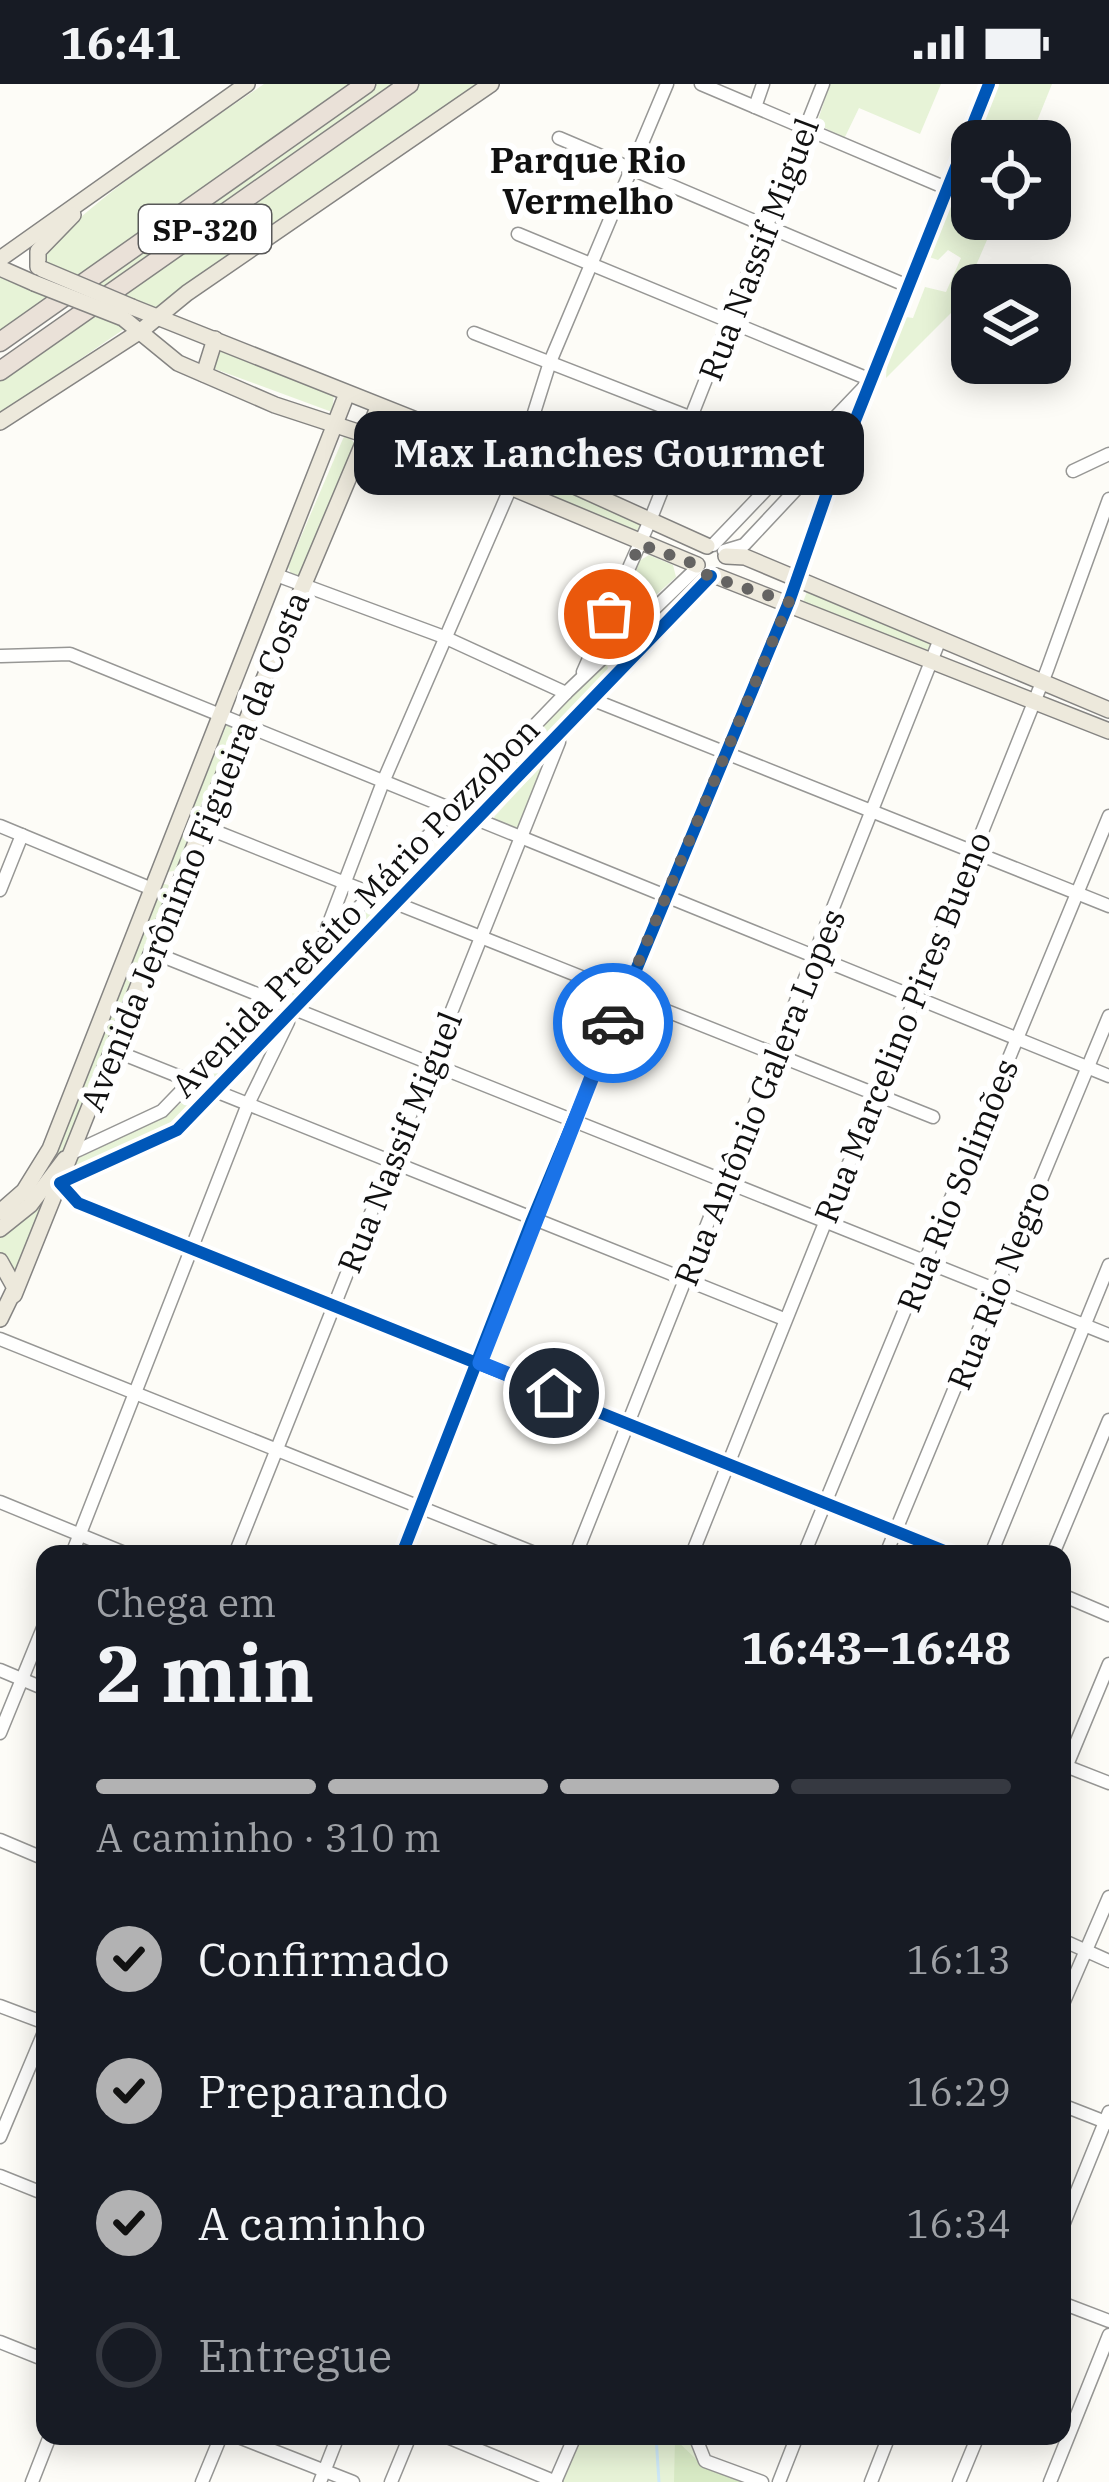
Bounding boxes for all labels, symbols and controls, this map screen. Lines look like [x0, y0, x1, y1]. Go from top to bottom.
text: 16:41 [60, 13, 182, 71]
street label: Rua Nassif Miguel [688, 111, 828, 387]
map controls [951, 120, 1071, 384]
button: locate [951, 120, 1071, 240]
district label: Parque Rio Vermelho [490, 136, 686, 224]
road number: SP-320 [139, 205, 271, 253]
button: layers [951, 264, 1071, 384]
callout: Max Lanches Gourmet [354, 410, 864, 494]
text: Max Lanches Gourmet [394, 427, 824, 478]
pin [558, 563, 660, 665]
icon: bag [576, 581, 642, 647]
street label: Avenida Jerônimo Figueira da Costa [70, 585, 318, 1117]
street label: Avenida Prefeito Mário Pozzobon [162, 708, 548, 1106]
street label: Rua Marcelino Pires Bueno [804, 825, 1000, 1229]
street label: Rua Antônio Galera Lopes [664, 902, 854, 1292]
courier [553, 963, 673, 1083]
icon: car [580, 990, 646, 1056]
street label: Rua Nassif Miguel [327, 1005, 471, 1279]
street label: Rua Rio Solimões [887, 1052, 1027, 1318]
street label: Rua Rio Negro [937, 1174, 1059, 1396]
pin [503, 1342, 605, 1444]
icon: home [521, 1360, 587, 1426]
text: Chega em [96, 1577, 276, 1628]
text: 16:43–16:48 [741, 1618, 1011, 1676]
text: 2 min [96, 1622, 314, 1723]
text: A caminho · 310 m [96, 1812, 441, 1863]
icon: check [96, 1926, 162, 1992]
text: Confirmado [198, 1930, 450, 1988]
text: 16:13 [906, 1934, 1011, 1985]
icon: check [96, 2058, 162, 2124]
text: Preparando [198, 2062, 448, 2120]
text: 16:29 [906, 2066, 1011, 2117]
icon: check [96, 2190, 162, 2256]
text: A caminho [198, 2194, 426, 2252]
text: 16:34 [906, 2198, 1011, 2249]
text: Entregue [198, 2326, 392, 2384]

